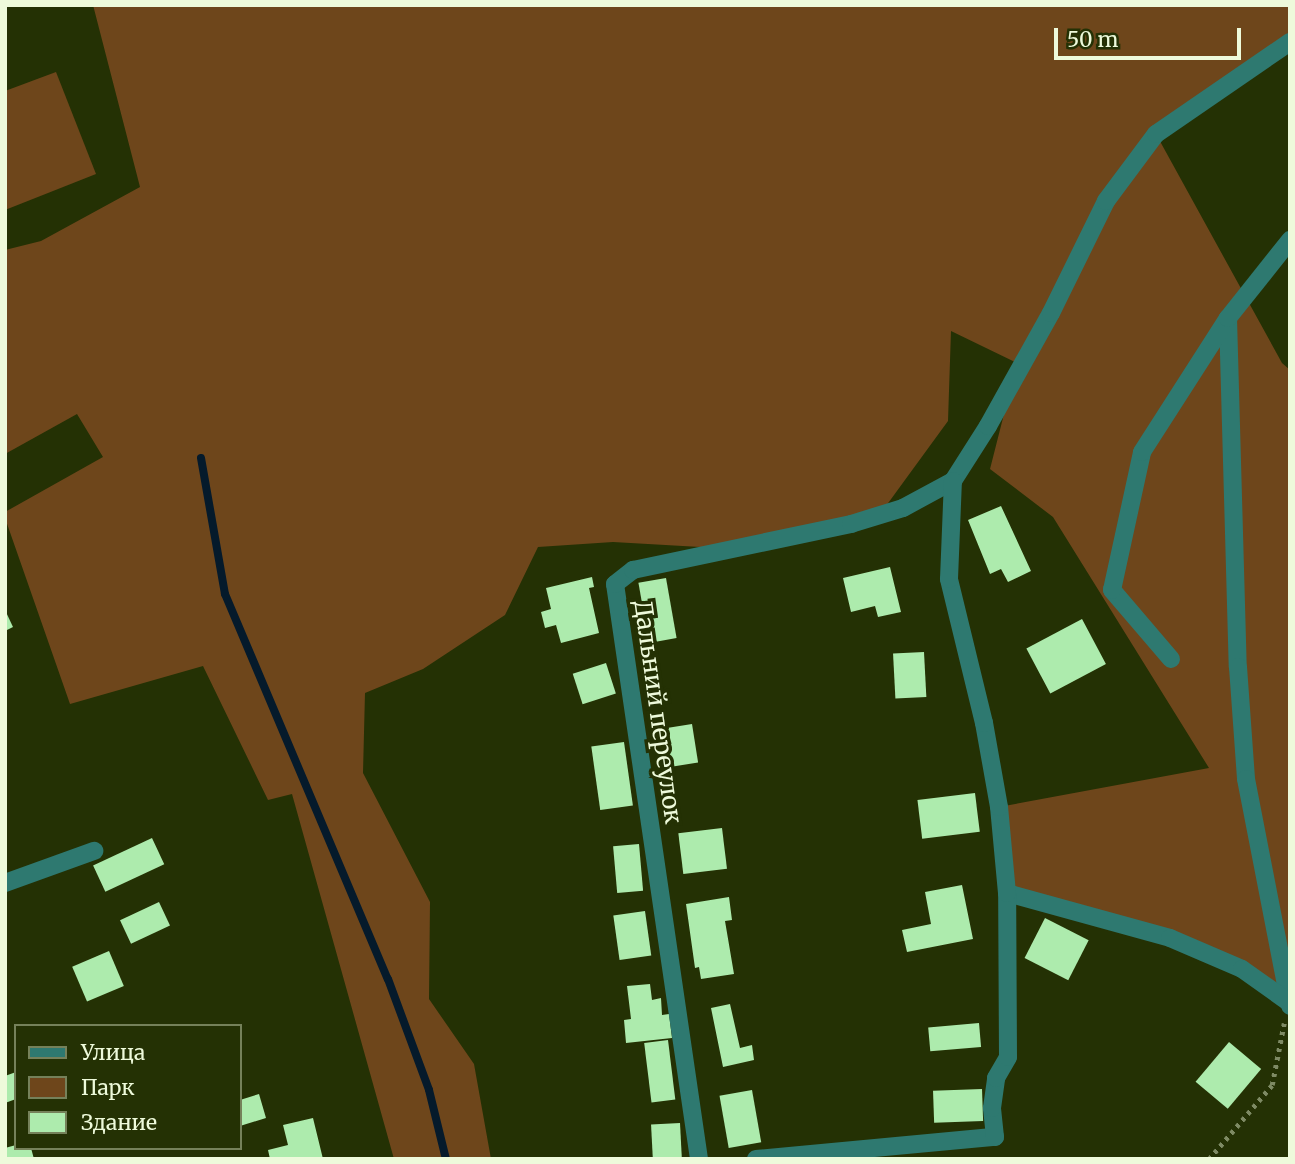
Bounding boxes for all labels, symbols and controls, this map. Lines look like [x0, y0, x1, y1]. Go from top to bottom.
scale bar [1057, 14, 1244, 58]
text: 50 m [1067, 26, 1118, 53]
street label: Дальний переулок [628, 598, 688, 826]
legend [14, 1024, 242, 1150]
text: Улица [81, 1039, 145, 1066]
text: Парк [81, 1074, 135, 1101]
text: Здание [81, 1109, 157, 1136]

